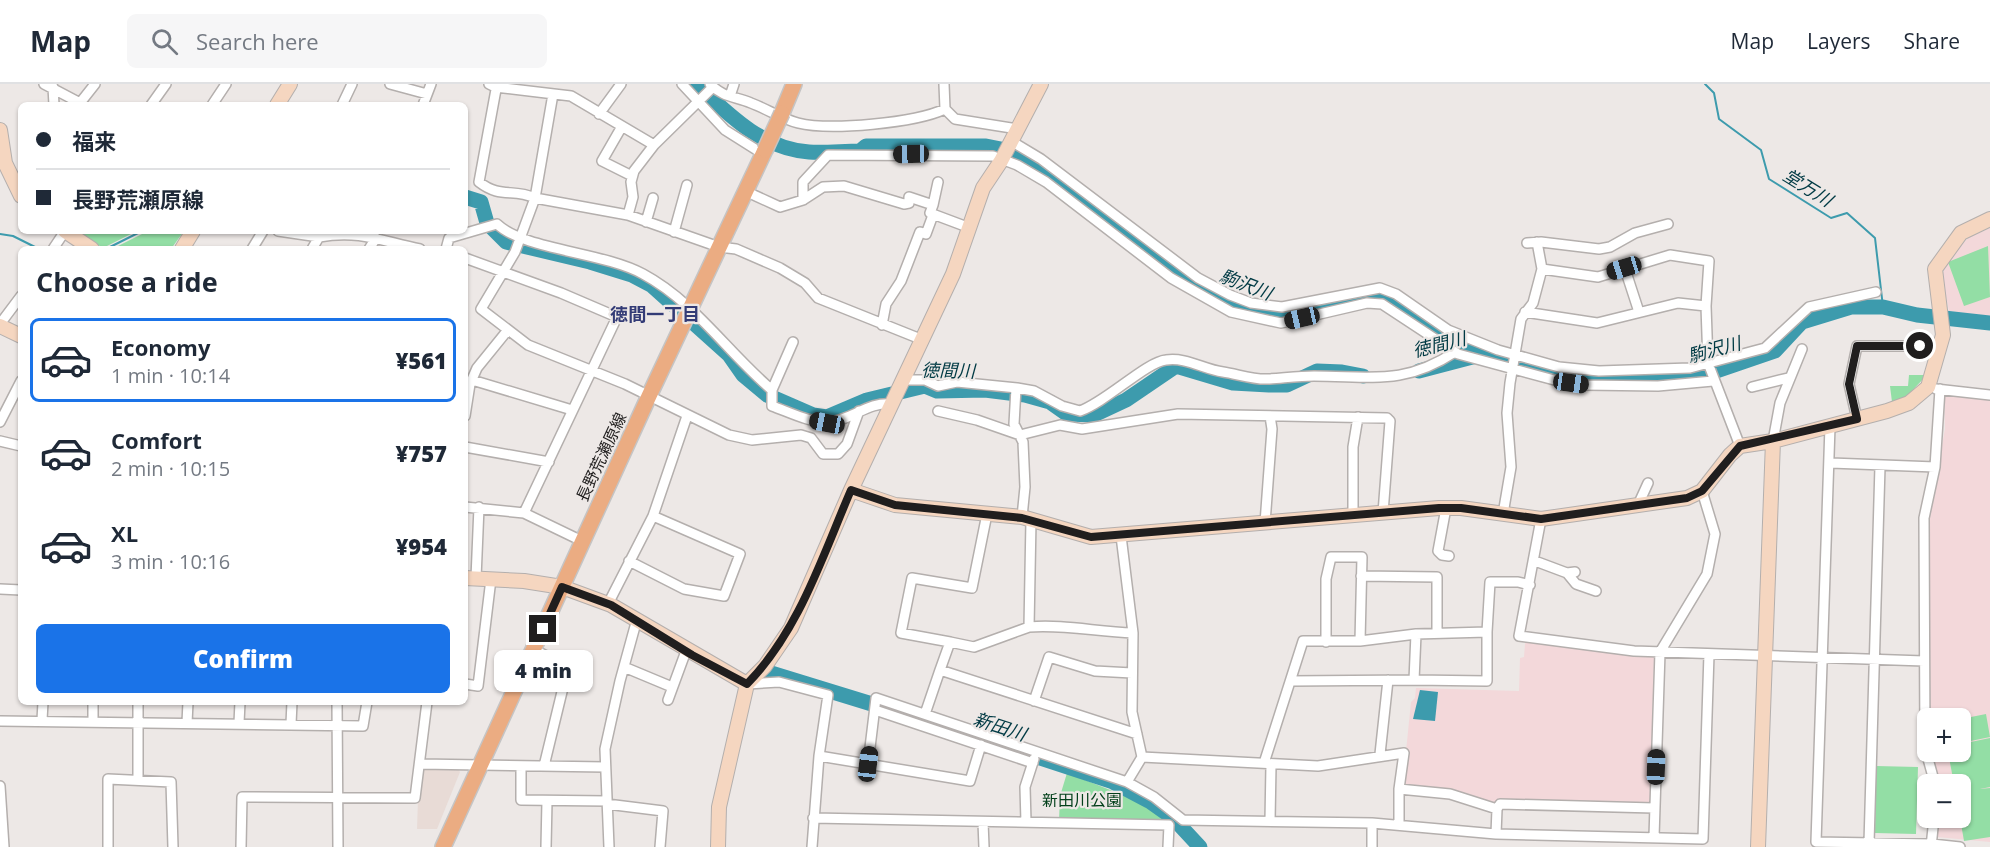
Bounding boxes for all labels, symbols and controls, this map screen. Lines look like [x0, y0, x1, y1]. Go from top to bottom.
search box [127, 14, 547, 68]
text: Map [30, 22, 91, 60]
icon: search [148, 25, 181, 58]
text: Search here [196, 26, 319, 56]
text: Map [1731, 27, 1774, 55]
text: Layers [1807, 27, 1871, 55]
text: Share [1904, 27, 1960, 55]
text: 福来 [72, 126, 116, 156]
car [893, 145, 929, 163]
water label: 堂万川 [1779, 163, 1839, 213]
text: 長野荒瀬原線 [72, 184, 204, 214]
car [1604, 254, 1644, 282]
text: Choose a ride [36, 263, 218, 300]
water label: 駒沢川 [1216, 263, 1277, 306]
district label: 徳間一丁目 [610, 302, 700, 326]
car [1282, 305, 1322, 331]
water label: 徳間川 [1410, 325, 1470, 362]
water label: 駒沢川 [1685, 330, 1745, 368]
text: Economy [111, 332, 210, 362]
route start [1906, 332, 1933, 359]
icon: car [39, 333, 93, 387]
text: ¥561 [395, 345, 447, 375]
water label: 徳間川 [921, 358, 977, 383]
text: 1 min · 10:14 [111, 362, 230, 389]
car [1552, 372, 1590, 394]
street label: 長野荒瀬原線 [571, 409, 631, 505]
car [808, 411, 846, 435]
text: Comfort [111, 425, 202, 455]
icon: car [39, 426, 93, 480]
text: ¥757 [395, 438, 447, 468]
text: 2 min · 10:15 [111, 455, 230, 482]
text: XL [111, 518, 138, 548]
icon: car [39, 519, 93, 573]
text: ¥954 [395, 531, 447, 561]
text: 3 min · 10:16 [111, 548, 230, 575]
route end [529, 615, 556, 642]
button: Confirm [36, 624, 450, 693]
callout: 4 min [494, 650, 592, 692]
text: 4 min [515, 657, 572, 684]
water label: 新田川 [971, 706, 1031, 746]
map controls [1917, 708, 1971, 828]
button: + [1917, 708, 1971, 762]
car [857, 745, 879, 783]
car [1646, 749, 1666, 785]
button: − [1917, 774, 1971, 828]
park label: 新田川公園 [1042, 789, 1122, 811]

